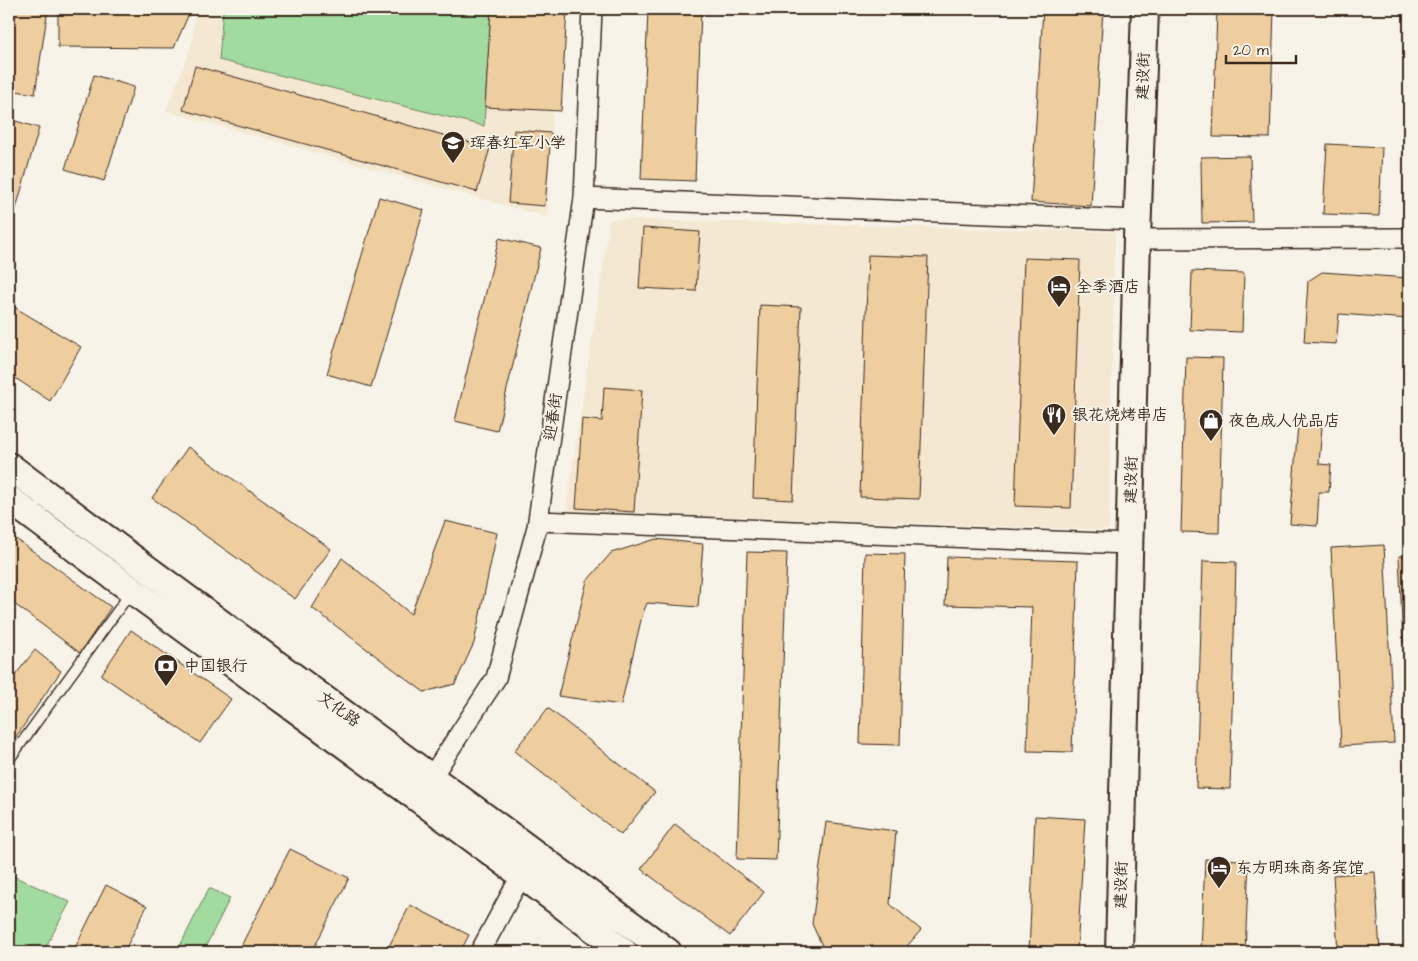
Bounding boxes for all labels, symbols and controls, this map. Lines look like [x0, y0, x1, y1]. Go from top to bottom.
scale bar [1226, 32, 1296, 64]
text: 20 m [1233, 40, 1269, 61]
street label: 建设街 [1131, 52, 1155, 100]
school or university icon: 珲春红军小学 [440, 130, 466, 164]
place label: 珲春红军小学 [470, 132, 566, 154]
hotel icon: 全季酒店 [1046, 274, 1072, 308]
place label: 全季酒店 [1076, 276, 1140, 298]
street label: 迎春街 [539, 392, 567, 442]
restaurant icon: 银花烧烤串店 [1041, 402, 1067, 436]
place label: 银花烧烤串店 [1072, 404, 1168, 426]
shop icon: 夜色成人优品店 [1198, 408, 1224, 442]
place label: 夜色成人优品店 [1228, 410, 1340, 432]
street label: 建设街 [1120, 456, 1142, 504]
bank icon: 中国银行 [153, 653, 179, 687]
place label: 中国银行 [184, 655, 248, 677]
street label: 文化路 [313, 686, 365, 732]
hotel icon: 东方明珠商务宾馆 [1206, 855, 1232, 889]
place label: 东方明珠商务宾馆 [1236, 857, 1364, 879]
street label: 建设街 [1110, 861, 1132, 909]

